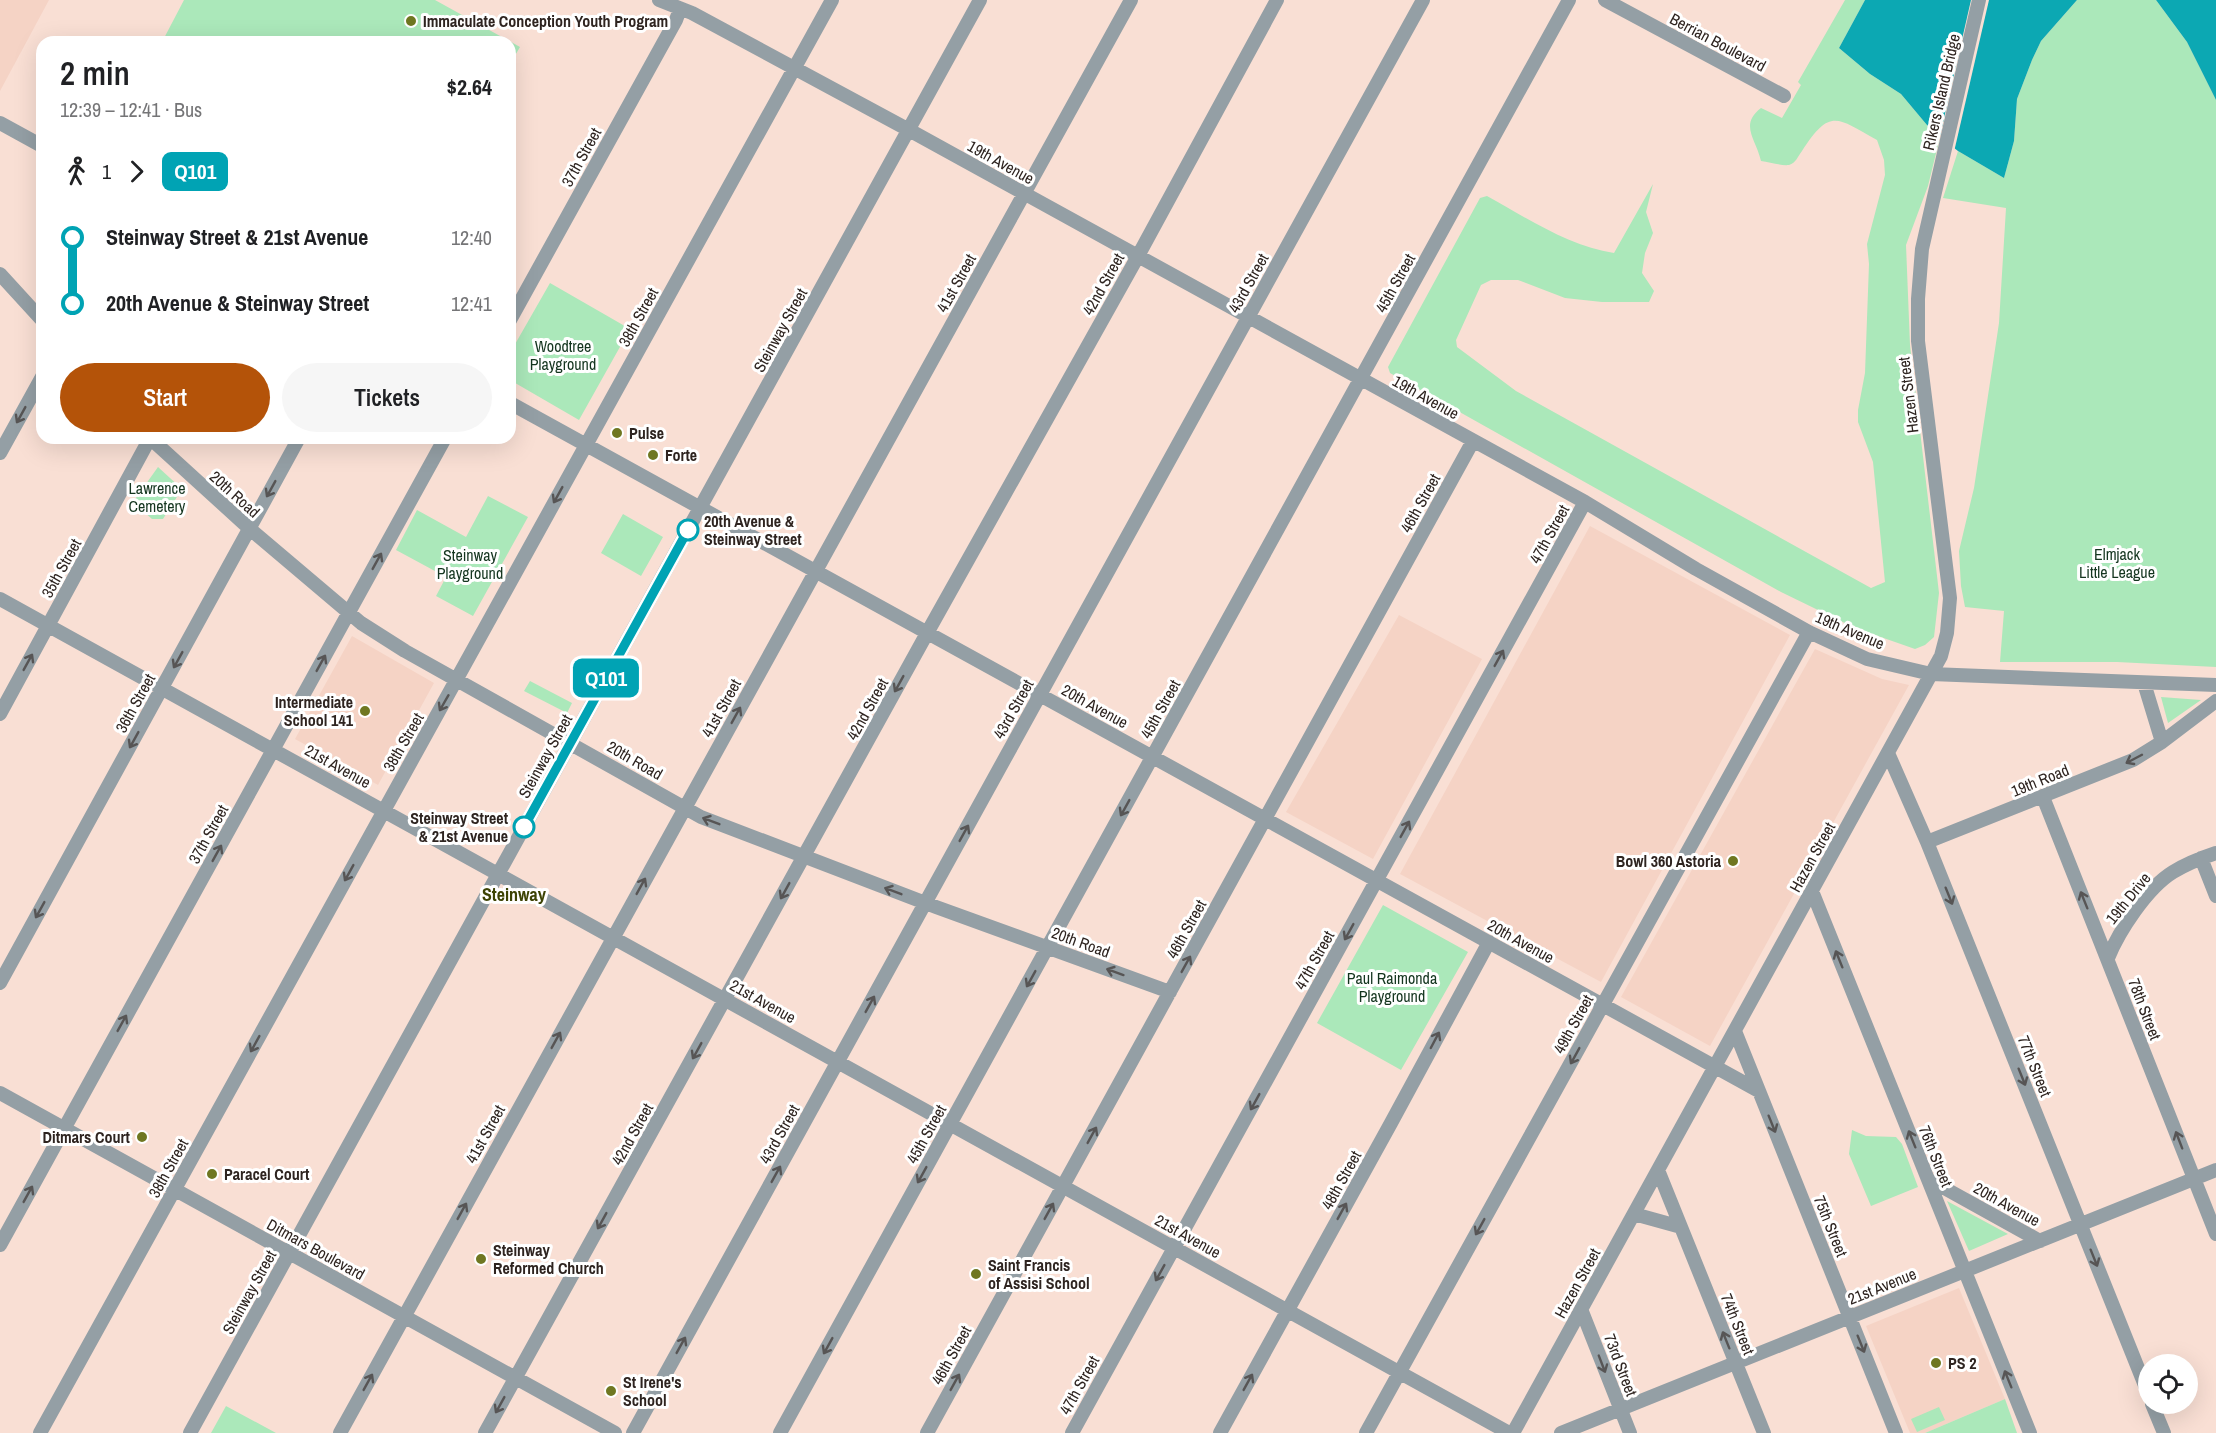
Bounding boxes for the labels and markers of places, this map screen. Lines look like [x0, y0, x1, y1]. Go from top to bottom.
place label: Immaculate Conception Youth Program [423, 10, 668, 32]
marker: Immaculate Conception Youth Program [404, 14, 418, 28]
place label: Pulse [629, 422, 664, 444]
marker: Pulse [610, 426, 624, 440]
place label: Forte [665, 444, 697, 466]
marker: Forte [646, 448, 660, 462]
place label: 20th Avenue & Steinway Street [704, 510, 802, 550]
marker: 20th Avenue & Steinway Street [677, 519, 699, 541]
place label: Intermediate School 141 [275, 691, 354, 731]
marker: Intermediate School 141 [358, 704, 372, 718]
place label: Steinway Street & 21st Avenue [410, 807, 509, 847]
marker: Steinway Street & 21st Avenue [513, 816, 535, 838]
place label: Bowl 360 Astoria [1616, 850, 1722, 872]
marker: Bowl 360 Astoria [1726, 854, 1740, 868]
place label: Ditmars Court [43, 1126, 131, 1148]
marker: Ditmars Court [135, 1130, 149, 1144]
place label: Paracel Court [224, 1163, 310, 1185]
marker: Paracel Court [205, 1167, 219, 1181]
place label: Steinway Reformed Church [493, 1239, 604, 1279]
marker: Steinway Reformed Church [474, 1252, 488, 1266]
place label: Saint Francis of Assisi School [988, 1254, 1090, 1294]
marker: Saint Francis of Assisi School [969, 1267, 983, 1281]
place label: PS 2 [1948, 1352, 1976, 1374]
marker: PS 2 [1929, 1356, 1943, 1370]
place label: St Irene's School [623, 1371, 682, 1411]
marker: St Irene's School [604, 1384, 618, 1398]

